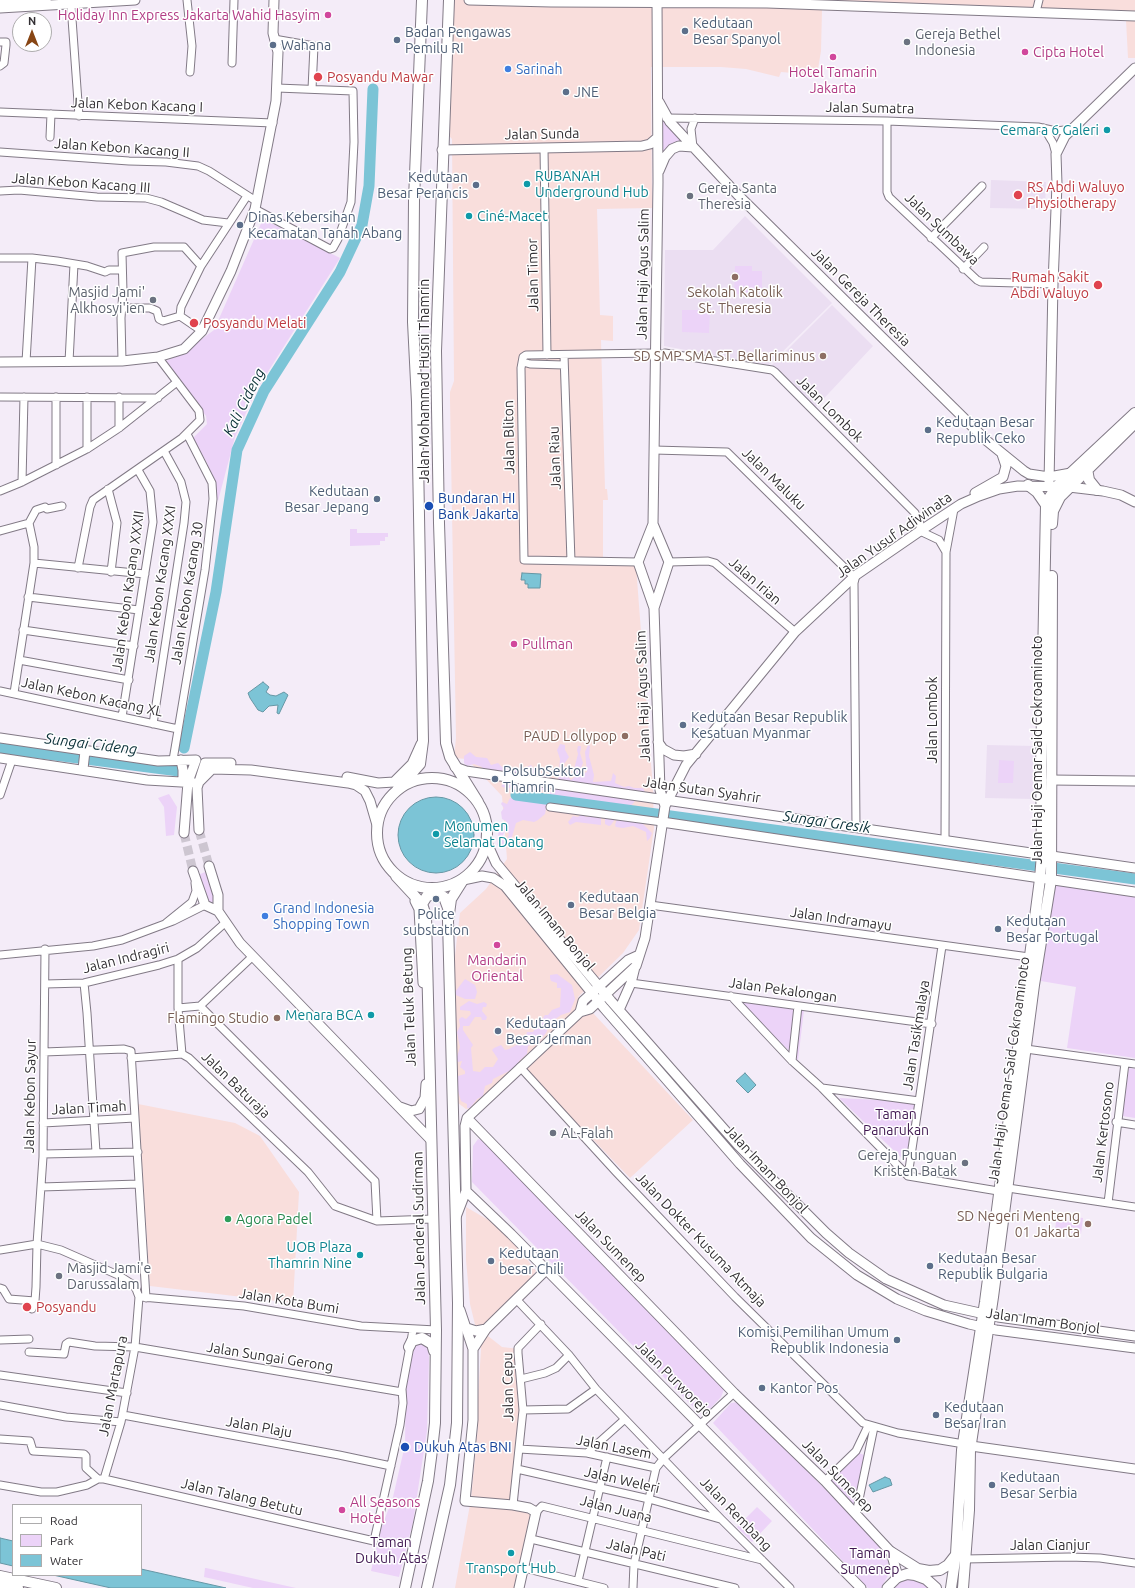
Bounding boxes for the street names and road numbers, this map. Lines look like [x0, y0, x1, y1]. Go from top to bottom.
street label: Jalan Kebon Kacang I [71, 94, 203, 116]
street label: Jalan Sumatra [825, 99, 915, 117]
street label: Jalan Sunda [504, 125, 580, 143]
street label: Jalan Kebon Kacang II [54, 135, 190, 161]
street label: Jalan Kebon Kacang III [11, 170, 151, 196]
street label: Jalan Sumbawa [901, 189, 983, 269]
street label: Jalan Haji Agus Salim [633, 208, 653, 340]
street label: Jalan Timor [524, 238, 542, 312]
street label: Jalan Gereja Theresia [808, 244, 914, 350]
street label: Jalan Mohammad Husni Thamrin [416, 279, 432, 483]
street label: Jalan Lombok [793, 372, 867, 446]
street label: Jalan Bliton [500, 400, 518, 474]
street label: Jalan Riau [545, 426, 565, 490]
street label: Jalan Maluku [739, 444, 809, 514]
street label: Jalan Yusuf Adiwinata [833, 489, 955, 581]
street label: Jalan Kebon Kacang XXXI [141, 504, 179, 664]
street label: Jalan Kebon Kacang XXXII [108, 510, 148, 672]
street label: Jalan Kebon Kacang 30 [167, 520, 207, 666]
street label: Jalan Irian [725, 554, 785, 608]
street label: Jalan Haji Agus Salim [632, 630, 654, 762]
street label: Jalan Haji Oemar Said Cokroaminoto [1029, 636, 1045, 864]
street label: Jalan Kebon Kacang XL [20, 674, 164, 720]
street label: Jalan Lombok [924, 676, 940, 764]
street label: Jalan Sutan Syahrir [642, 773, 762, 807]
street label: Jalan Imam Bonjol [512, 876, 598, 974]
street label: Jalan Indramayu [789, 904, 893, 934]
street label: Jalan Indragiri [81, 939, 171, 977]
street label: Jalan Teluk Betung [399, 947, 419, 1067]
street label: Jalan Haji Oemar Said Cokroaminoto [985, 956, 1033, 1184]
street label: Jalan Pekalongan [728, 974, 838, 1006]
street label: Jalan Tasikmalaya [899, 979, 933, 1091]
street label: Jalan Kebon Sayur [21, 1039, 39, 1153]
street label: Jalan Baturaja [198, 1048, 274, 1122]
street label: Jalan Kertosono [1088, 1081, 1118, 1183]
street label: Jalan Timah [51, 1098, 127, 1118]
street label: Jalan Imam Bonjol [721, 1121, 811, 1217]
street label: Jalan Jenderal Sudirman [409, 1151, 429, 1305]
street label: Jalan Dokter Kusuma Atmaja [632, 1169, 770, 1311]
street label: Jalan Sumenep [572, 1206, 650, 1286]
street label: Jalan Kota Bumi [238, 1285, 340, 1317]
street label: Jalan Imam Bonjol [985, 1305, 1101, 1337]
street label: Jalan Martapura [95, 1334, 131, 1438]
street label: Jalan Purworejo [632, 1337, 716, 1421]
street label: Jalan Sungai Gerong [206, 1339, 334, 1375]
street label: Jalan Cepu [499, 1353, 517, 1421]
street label: Jalan Plaju [225, 1413, 293, 1441]
street label: Jalan Lasem [575, 1431, 653, 1463]
street label: Jalan Sumenep [799, 1436, 877, 1516]
street label: Jalan Weleri [583, 1463, 661, 1497]
street label: Jalan Rembang [697, 1474, 775, 1554]
street label: Jalan Talang Betutu [180, 1475, 304, 1519]
street label: Jalan Juana [578, 1492, 654, 1526]
street label: Jalan Pati [605, 1535, 667, 1565]
street label: Jalan Cianjur [1010, 1537, 1090, 1553]

